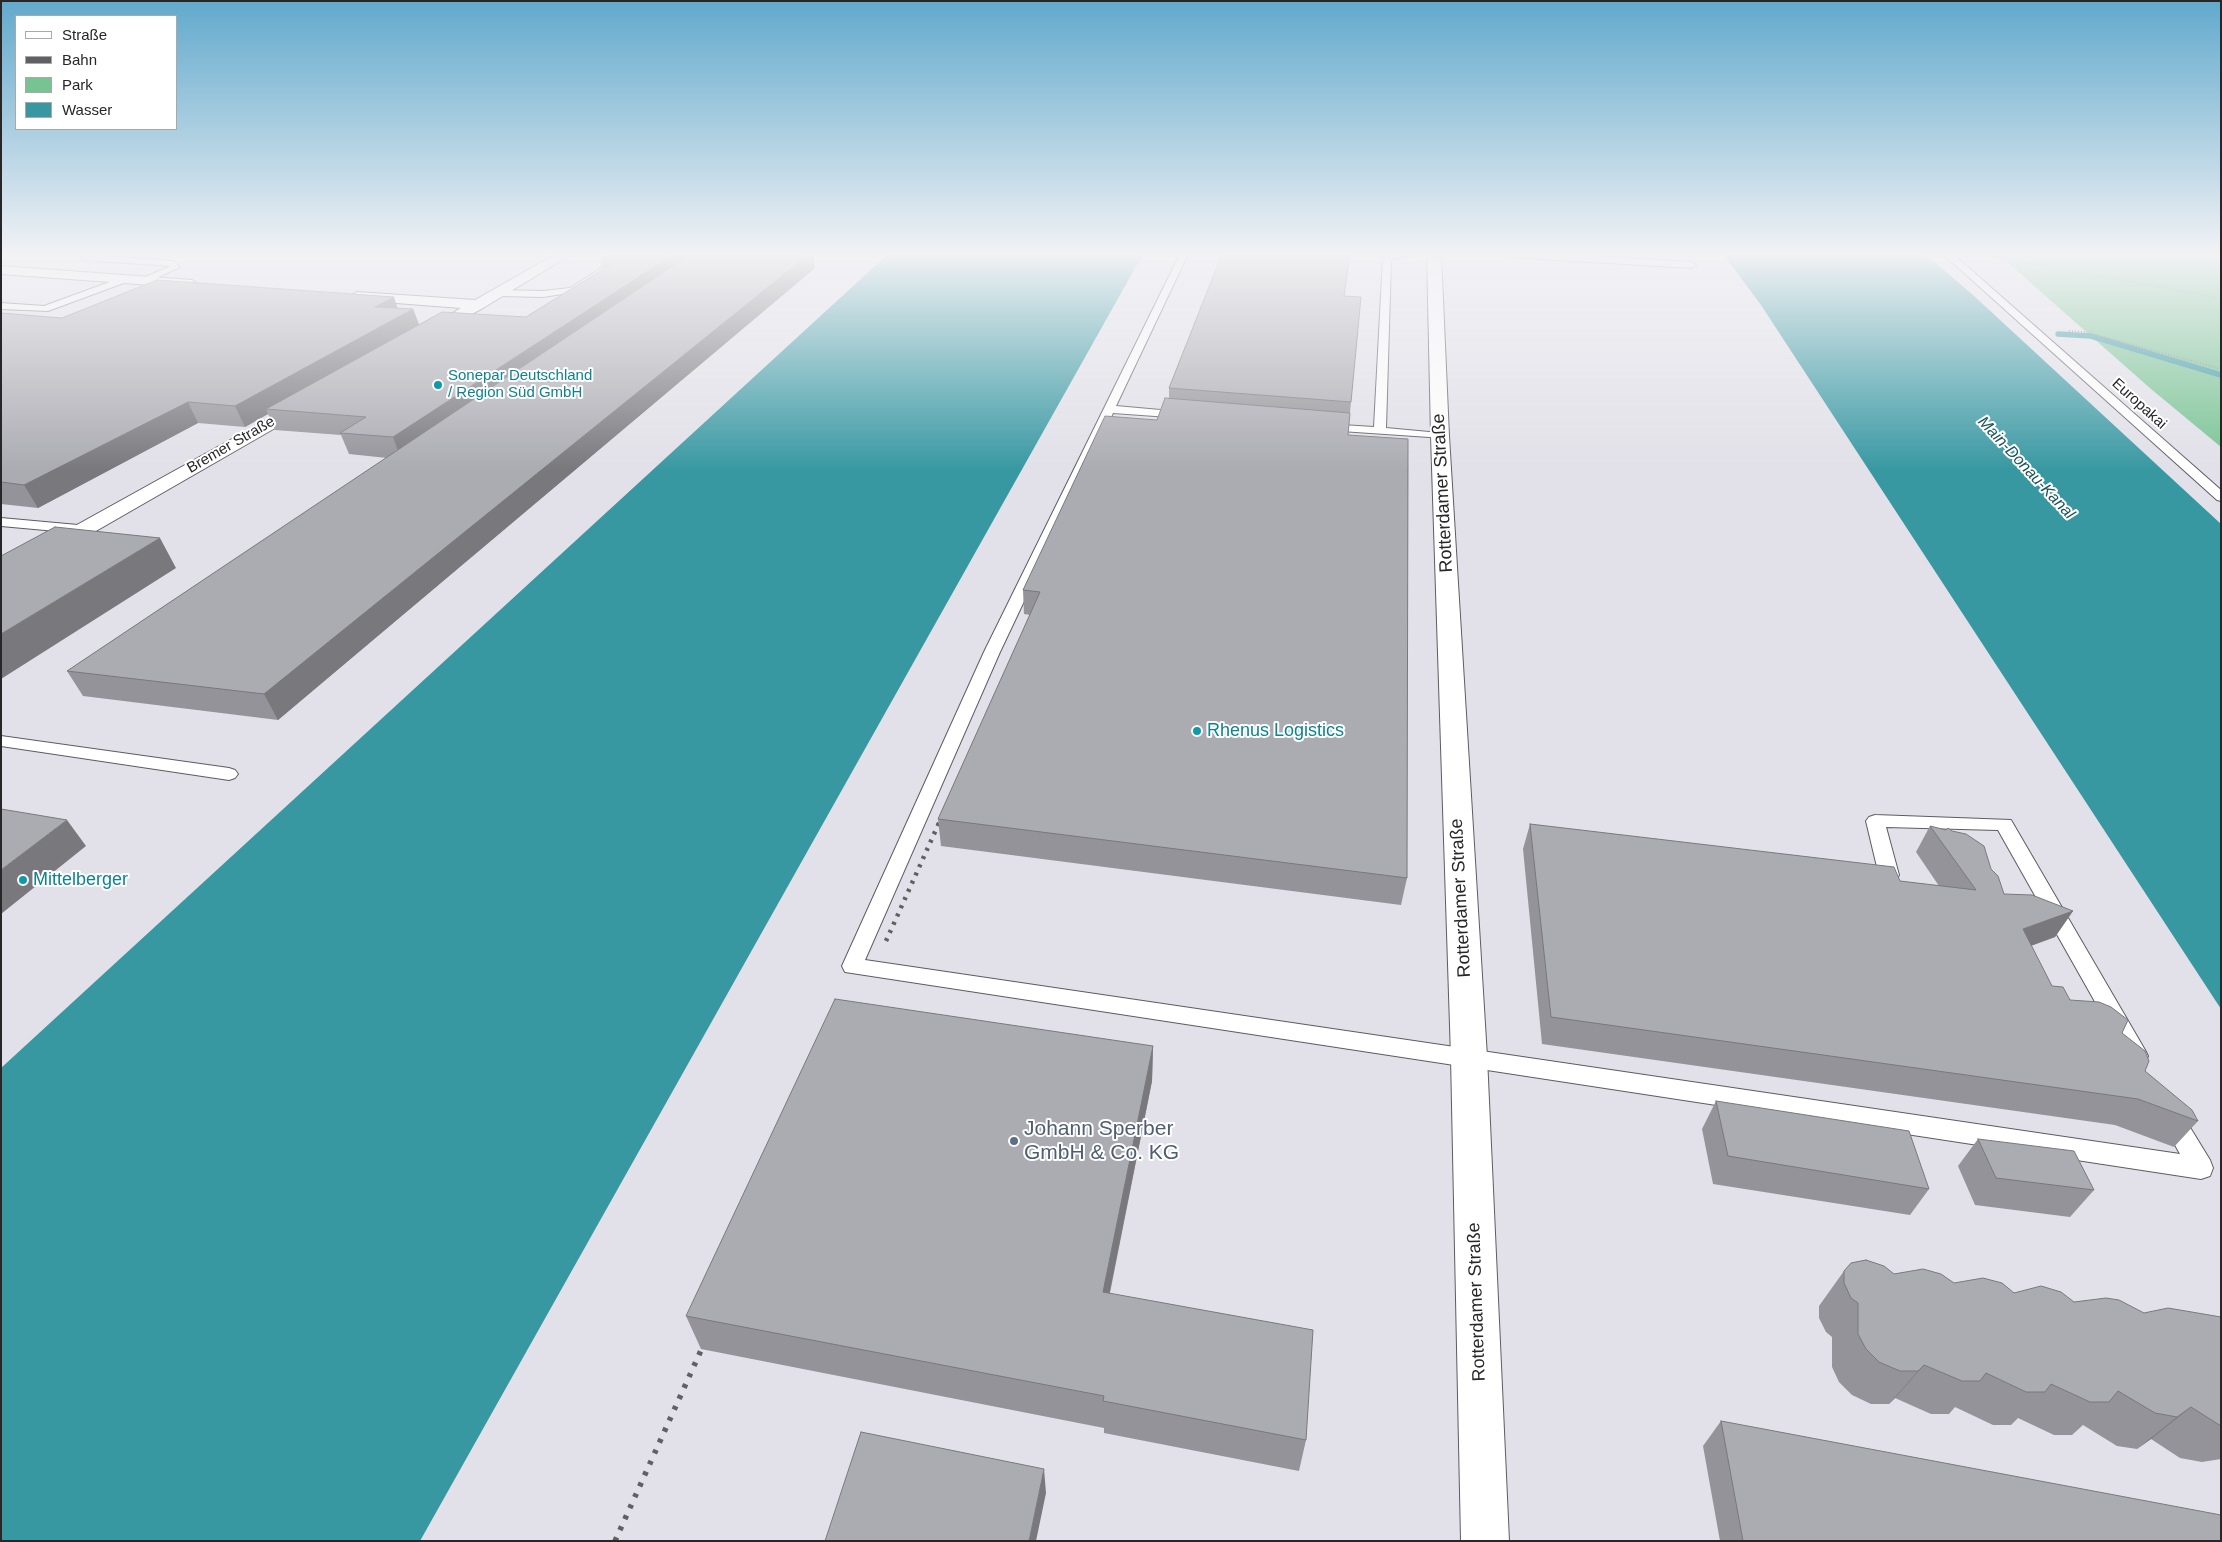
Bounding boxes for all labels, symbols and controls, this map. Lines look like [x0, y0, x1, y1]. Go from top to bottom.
legend [15, 15, 178, 130]
text: Straße [62, 26, 107, 43]
text: Bahn [62, 51, 97, 68]
text: Park [62, 76, 93, 93]
text: Wasser [62, 101, 112, 118]
place label: Sonepar Deutschland / Region Süd GmbH [448, 367, 592, 402]
street label: Europakai [2108, 375, 2170, 433]
marker: Sonepar Deutschland / Region Süd GmbH [432, 379, 444, 391]
street label: Bremer Straße [184, 413, 278, 477]
street label: Rotterdamer Straße [1428, 413, 1458, 573]
water label: Main-Donau-Kanal [1973, 413, 2079, 523]
place label: Rhenus Logistics [1207, 720, 1344, 742]
marker: Rhenus Logistics [1191, 725, 1203, 737]
street label: Rotterdamer Straße [1446, 818, 1476, 978]
place label: Mittelberger [33, 869, 128, 891]
marker: Mittelberger [17, 874, 29, 886]
place label: Johann Sperber GmbH & Co. KG [1024, 1116, 1179, 1166]
marker: Johann Sperber GmbH & Co. KG [1008, 1135, 1020, 1147]
street label: Rotterdamer Straße [1463, 1222, 1491, 1382]

